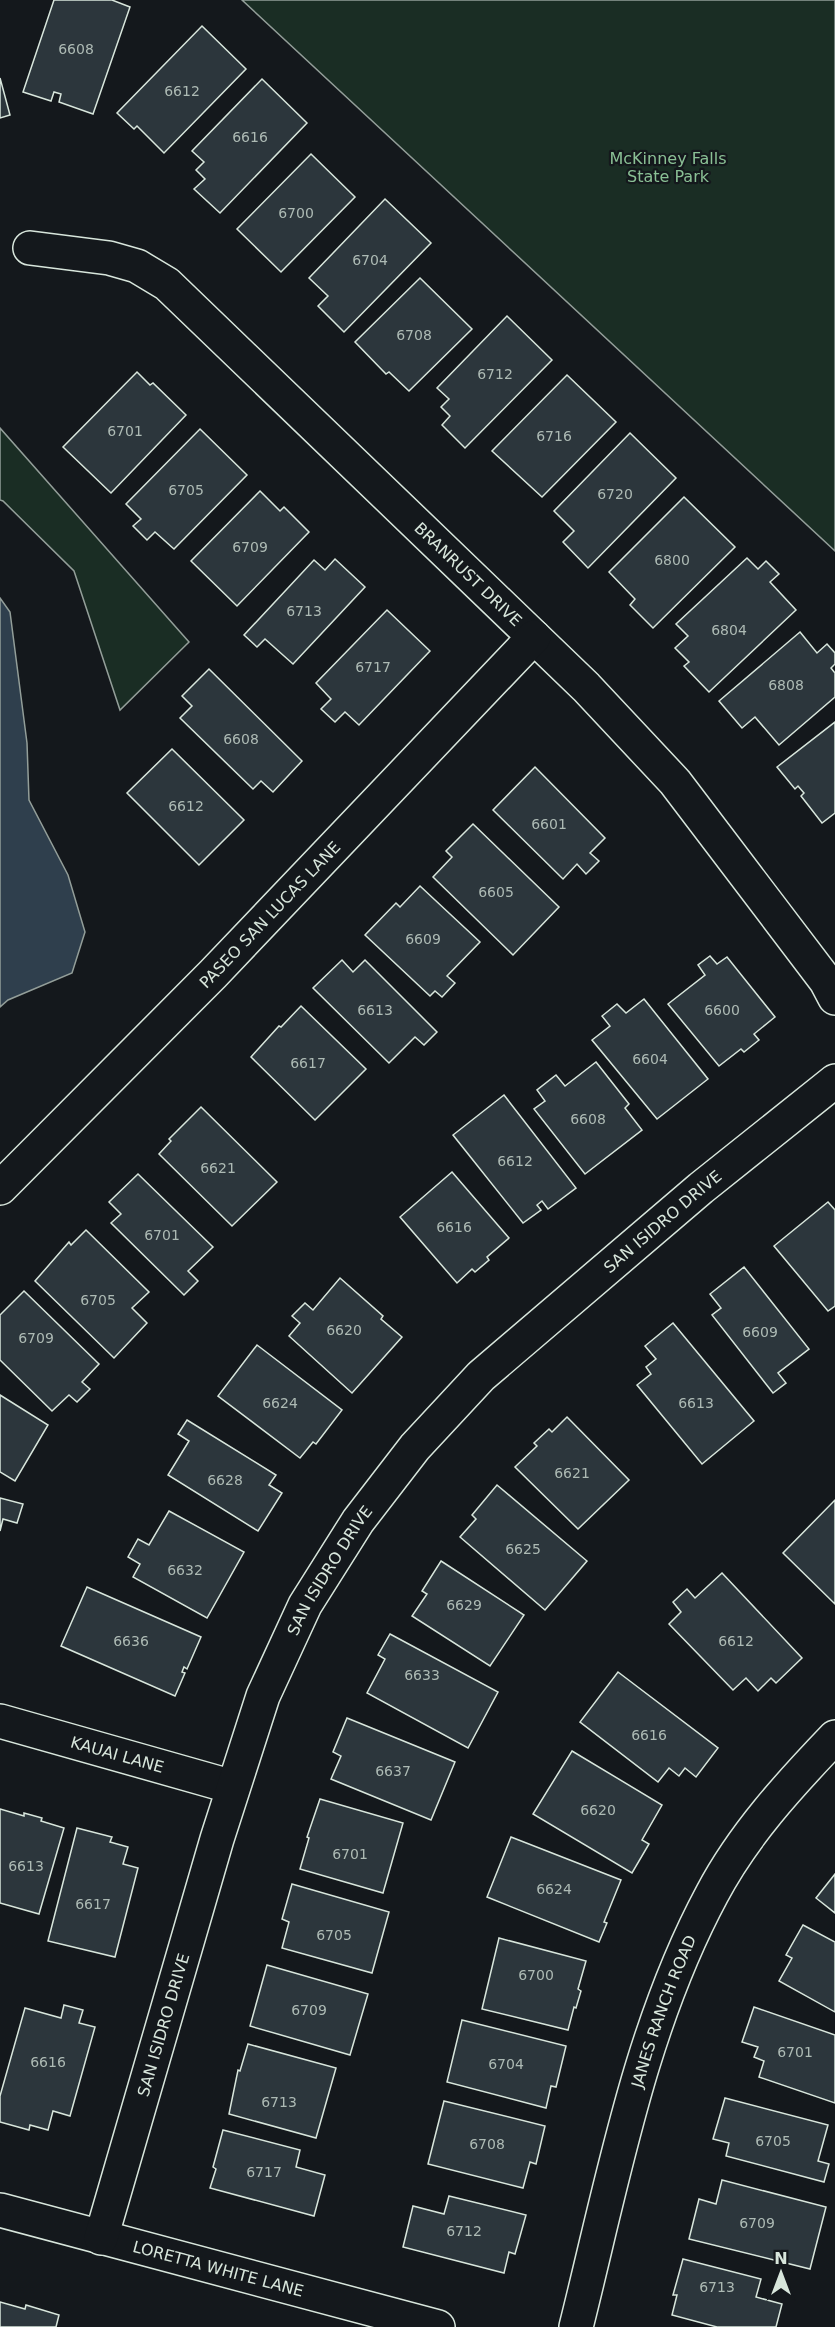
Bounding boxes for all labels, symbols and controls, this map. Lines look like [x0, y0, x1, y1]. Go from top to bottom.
house number: 6608 [58, 41, 94, 57]
house number: 6612 [164, 83, 200, 99]
house number: 6616 [232, 129, 268, 145]
park label: McKinney Falls State Park [610, 149, 726, 186]
house number: 6700 [278, 205, 314, 221]
house number: 6704 [352, 252, 388, 268]
house number: 6708 [396, 327, 432, 343]
house number: 6712 [477, 366, 513, 382]
house number: 6701 [107, 423, 143, 439]
house number: 6716 [536, 428, 572, 444]
house number: 6705 [168, 482, 204, 498]
house number: 6720 [597, 486, 633, 502]
street label: BRANRUST DRIVE [411, 518, 526, 630]
house number: 6709 [232, 539, 268, 555]
house number: 6800 [654, 552, 690, 568]
house number: 6713 [286, 603, 322, 619]
house number: 6804 [711, 622, 747, 638]
house number: 6717 [355, 659, 391, 675]
house number: 6808 [768, 677, 804, 693]
house number: 6608 [223, 731, 259, 747]
house number: 6612 [168, 798, 204, 814]
house number: 6601 [531, 816, 567, 832]
street label: PASEO SAN LUCAS LANE [195, 837, 344, 992]
house number: 6605 [478, 884, 514, 900]
house number: 6609 [405, 931, 441, 947]
house number: 6613 [357, 1002, 393, 1018]
house number: 6600 [704, 1002, 740, 1018]
house number: 6604 [632, 1051, 668, 1067]
house number: 6617 [290, 1055, 326, 1071]
house number: 6608 [570, 1111, 606, 1127]
house number: 6612 [497, 1153, 533, 1169]
house number: 6621 [200, 1160, 236, 1176]
street label: SAN ISIDRO DRIVE [600, 1166, 725, 1277]
house number: 6616 [436, 1219, 472, 1235]
house number: 6701 [144, 1227, 180, 1243]
house number: 6705 [80, 1292, 116, 1308]
house number: 6620 [326, 1322, 362, 1338]
house number: 6609 [742, 1324, 778, 1340]
house number: 6709 [18, 1330, 54, 1346]
house number: 6624 [262, 1395, 298, 1411]
house number: 6613 [678, 1395, 714, 1411]
house number: 6621 [554, 1465, 590, 1481]
house number: 6628 [207, 1472, 243, 1488]
street label: SAN ISIDRO DRIVE [283, 1502, 376, 1638]
house number: 6625 [505, 1541, 541, 1557]
house number: 6632 [167, 1562, 203, 1578]
house number: 6629 [446, 1597, 482, 1613]
house number: 6636 [113, 1633, 149, 1649]
house number: 6612 [718, 1633, 754, 1649]
house number: 6633 [404, 1667, 440, 1683]
house number: 6616 [631, 1727, 667, 1743]
street label: KAUAI LANE [69, 1732, 166, 1776]
house number: 6637 [375, 1763, 411, 1779]
house number: 6620 [580, 1802, 616, 1818]
house number: 6701 [332, 1846, 368, 1862]
house number: 6613 [8, 1858, 44, 1874]
house number: 6624 [536, 1881, 572, 1897]
house number: 6617 [75, 1896, 111, 1912]
house number: 6705 [316, 1927, 352, 1943]
street label: JANES RANCH ROAD [627, 1932, 700, 2091]
street label: SAN ISIDRO DRIVE [133, 1951, 193, 2099]
house number: 6700 [518, 1967, 554, 1983]
house number: 6709 [291, 2002, 327, 2018]
house number: 6701 [777, 2044, 813, 2060]
house number: 6616 [30, 2054, 66, 2070]
house number: 6704 [488, 2056, 524, 2072]
house number: 6713 [261, 2094, 297, 2110]
house number: 6705 [755, 2133, 791, 2149]
house number: 6708 [469, 2136, 505, 2152]
house number: 6717 [246, 2164, 282, 2180]
house number: 6709 [739, 2215, 775, 2231]
house number: 6712 [446, 2223, 482, 2239]
street label: LORETTA WHITE LANE [131, 2236, 306, 2300]
north arrow [751, 2243, 811, 2303]
text: N [774, 2249, 788, 2268]
house number: 6713 [699, 2279, 735, 2295]

